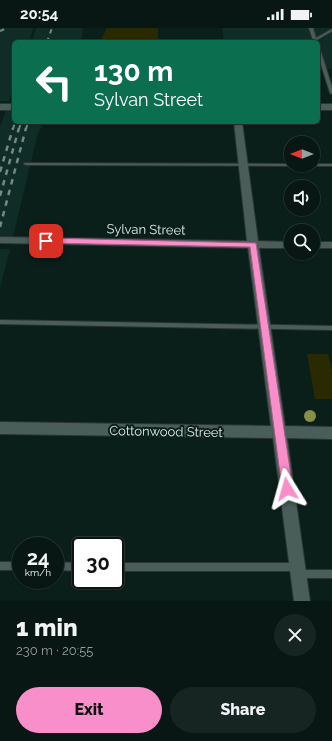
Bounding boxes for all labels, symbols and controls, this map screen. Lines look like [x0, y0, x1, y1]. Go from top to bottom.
text: 20:54 [20, 5, 58, 23]
text: 130 m [94, 55, 173, 88]
icon: left [28, 56, 80, 108]
text: Sylvan Street [94, 89, 203, 110]
north arrow [284, 136, 320, 172]
map controls [284, 136, 320, 260]
button: sound [284, 180, 320, 216]
street label: Sylvan Street [106, 221, 186, 238]
pin [29, 224, 63, 258]
button: search [284, 224, 320, 260]
icon: arrive [35, 230, 57, 252]
street label: Cottonwood Street [109, 423, 224, 440]
position arrow [266, 468, 308, 510]
speed limit sign: 30 [72, 537, 124, 589]
text: 24 [27, 546, 49, 570]
text: km/h [25, 567, 51, 578]
text: 1 min [16, 613, 78, 642]
button: close [274, 614, 316, 656]
text: 230 m · 20:55 [16, 643, 93, 658]
button: Exit [16, 687, 162, 733]
button: Share [170, 687, 316, 733]

